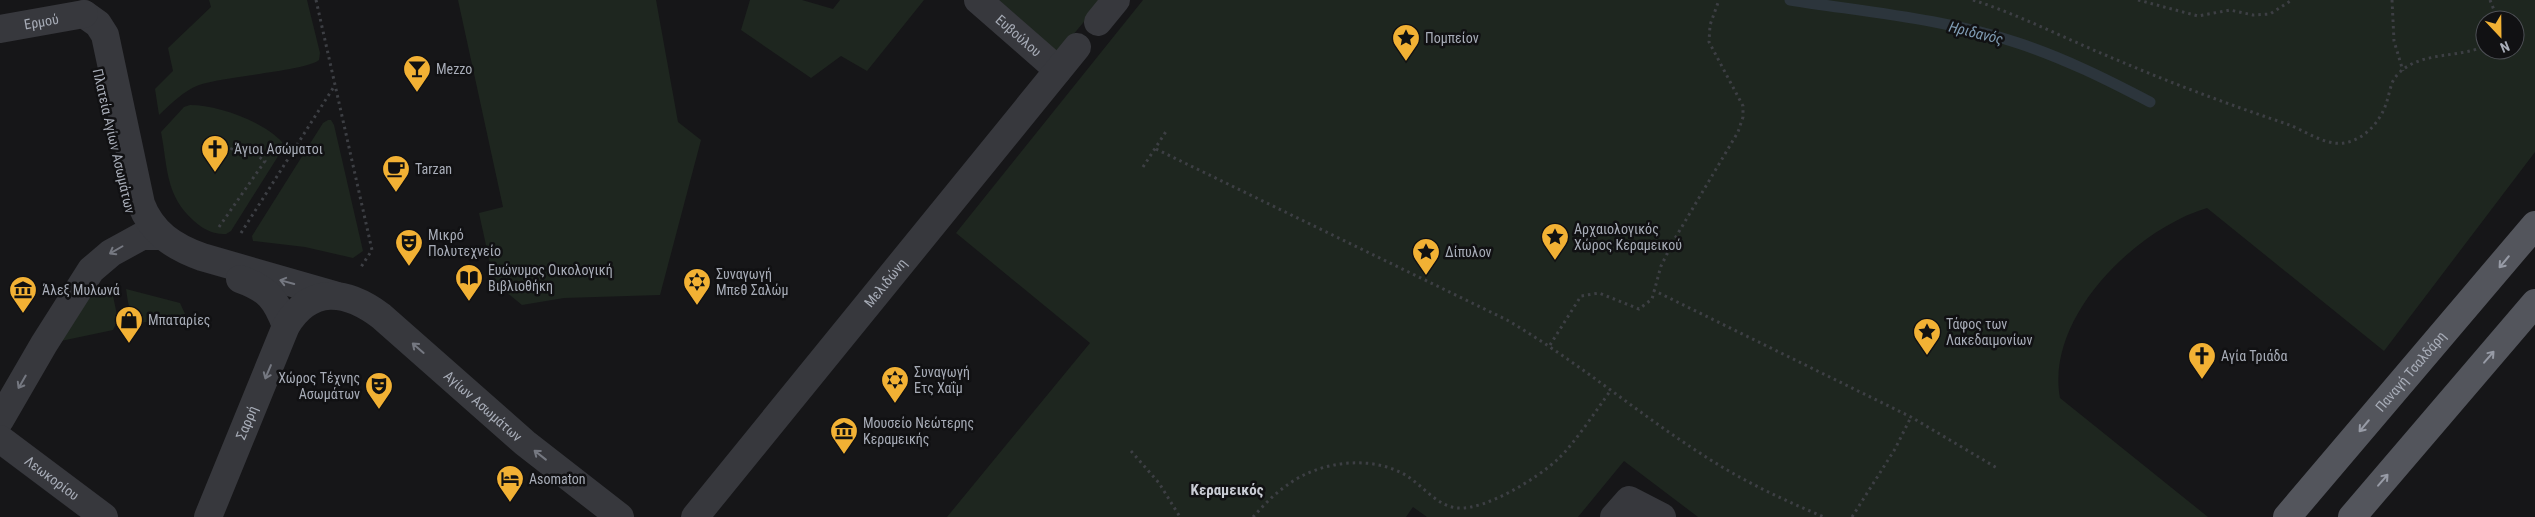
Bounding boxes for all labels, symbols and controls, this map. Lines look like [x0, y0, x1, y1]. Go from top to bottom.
north arrow [2475, 10, 2525, 60]
street label: Ερμού [23, 11, 60, 33]
street label: Ευβούλου [993, 11, 1045, 60]
water label: Ηριδανός [1947, 18, 2005, 48]
place icon: Πομπείον [1391, 23, 1421, 62]
place label: Πομπείον [1425, 30, 1479, 46]
text: N [2498, 38, 2512, 56]
bar icon: Mezzo [402, 54, 432, 93]
place label: Mezzo [436, 61, 472, 77]
street label: Πλατεία Αγίων Ασωμάτων [90, 67, 138, 215]
church icon: Άγιοι Ασώματοι [200, 134, 230, 173]
place label: Άγιοι Ασώματοι [234, 141, 323, 157]
cafe icon: Tarzan [381, 154, 411, 193]
place label: Tarzan [415, 161, 452, 177]
place label: Αρχαιολογικός Χώρος Κεραμεικού [1574, 221, 1682, 253]
place icon: Αρχαιολογικός Χώρος Κεραμεικού [1540, 222, 1570, 261]
place label: Μικρό Πολυτεχνείο [428, 227, 501, 259]
theatre icon: Μικρό Πολυτεχνείο [394, 228, 424, 267]
place icon: Δίπυλον [1411, 237, 1441, 276]
place label: Δίπυλον [1445, 244, 1492, 260]
one-way arrow [109, 245, 124, 255]
street label: Μελιδώνη [861, 255, 910, 310]
one-way arrow [2498, 256, 2510, 269]
place label: Ευώνυμος Οικολογική Βιβλιοθήκη [488, 262, 613, 294]
library icon: Ευώνυμος Οικολογική Βιβλιοθήκη [454, 263, 484, 302]
place label: Συναγωγή Μπεθ Σαλώμ [716, 266, 788, 298]
synagogue icon: Συναγωγή Μπεθ Σαλώμ [682, 267, 712, 306]
museum icon: Άλεξ Μυλωνά [8, 275, 38, 314]
one-way arrow [280, 276, 296, 286]
place label: Άλεξ Μυλωνά [42, 282, 120, 298]
shop icon: Μπαταρίες [114, 305, 144, 344]
place label: Μπαταρίες [148, 312, 210, 328]
place label: Τάφος των Λακεδαιμονίων [1946, 316, 2033, 348]
place icon: Τάφος των Λακεδαιμονίων [1912, 317, 1942, 356]
street label: Παναγή Τσαλδάρη [2372, 328, 2449, 415]
church icon: Αγία Τριάδα [2187, 341, 2217, 380]
one-way arrow [411, 343, 424, 354]
place label: Αγία Τριάδα [2221, 348, 2288, 364]
one-way arrow [2483, 350, 2495, 363]
one-way arrow [263, 364, 272, 379]
place label: Συναγωγή Ετς Χαΐμ [914, 364, 970, 396]
synagogue icon: Συναγωγή Ετς Χαΐμ [880, 365, 910, 404]
street label: Αγίων Ασωμάτων [441, 367, 525, 445]
place label: Χώρος Τέχνης Ασωμάτων [278, 370, 360, 402]
theatre icon: Χώρος Τέχνης Ασωμάτων [364, 371, 394, 410]
one-way arrow [17, 374, 27, 389]
street label: Σαρρή [233, 403, 261, 442]
place label: Μουσείο Νεώτερης Κεραμεικής [863, 415, 974, 447]
museum icon: Μουσείο Νεώτερης Κεραμεικής [829, 416, 859, 455]
one-way arrow [2359, 419, 2370, 432]
one-way arrow [534, 449, 547, 460]
street label: Λεωκορίου [22, 453, 82, 504]
hotel icon: Asomaton [495, 464, 525, 503]
place label: Asomaton [529, 471, 586, 487]
one-way arrow [2378, 474, 2389, 487]
district label: Κεραμεικός [1191, 481, 1264, 499]

